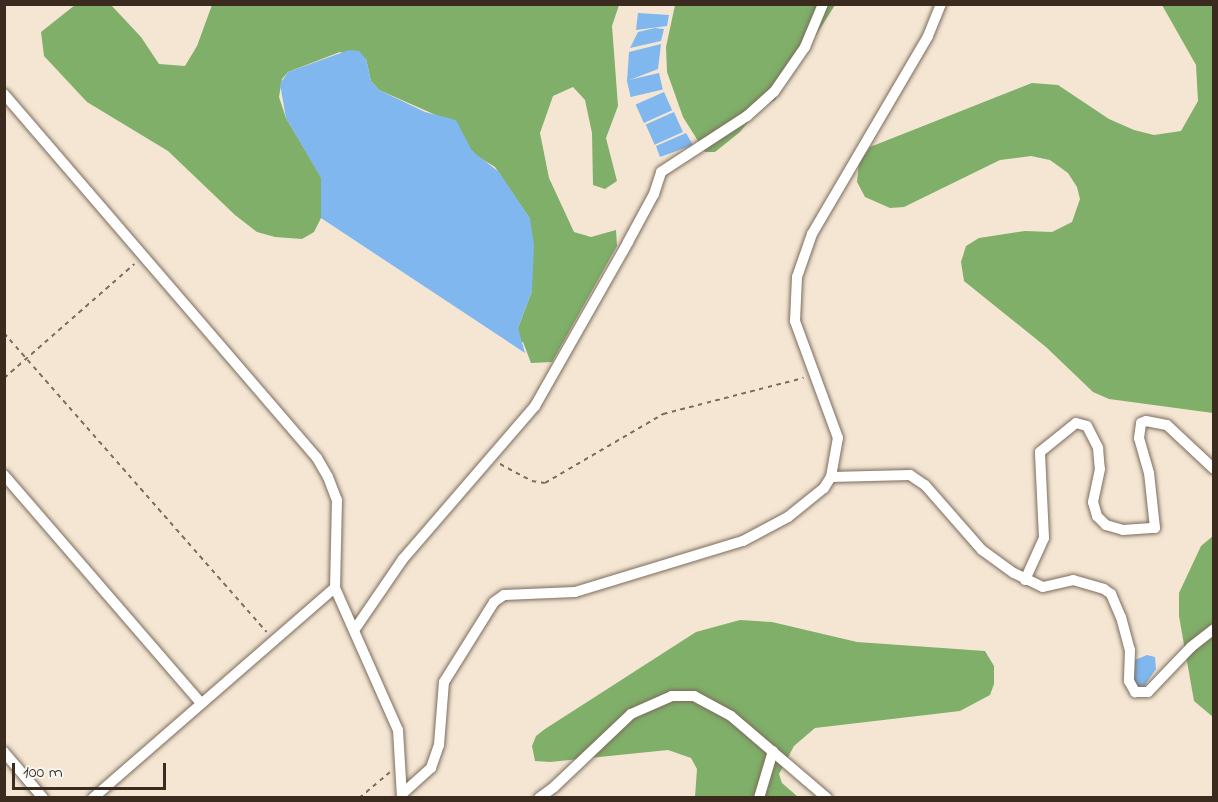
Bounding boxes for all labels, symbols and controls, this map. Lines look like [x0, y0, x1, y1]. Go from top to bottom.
scale bar [15, 751, 170, 789]
text: 100 m [23, 760, 63, 786]

